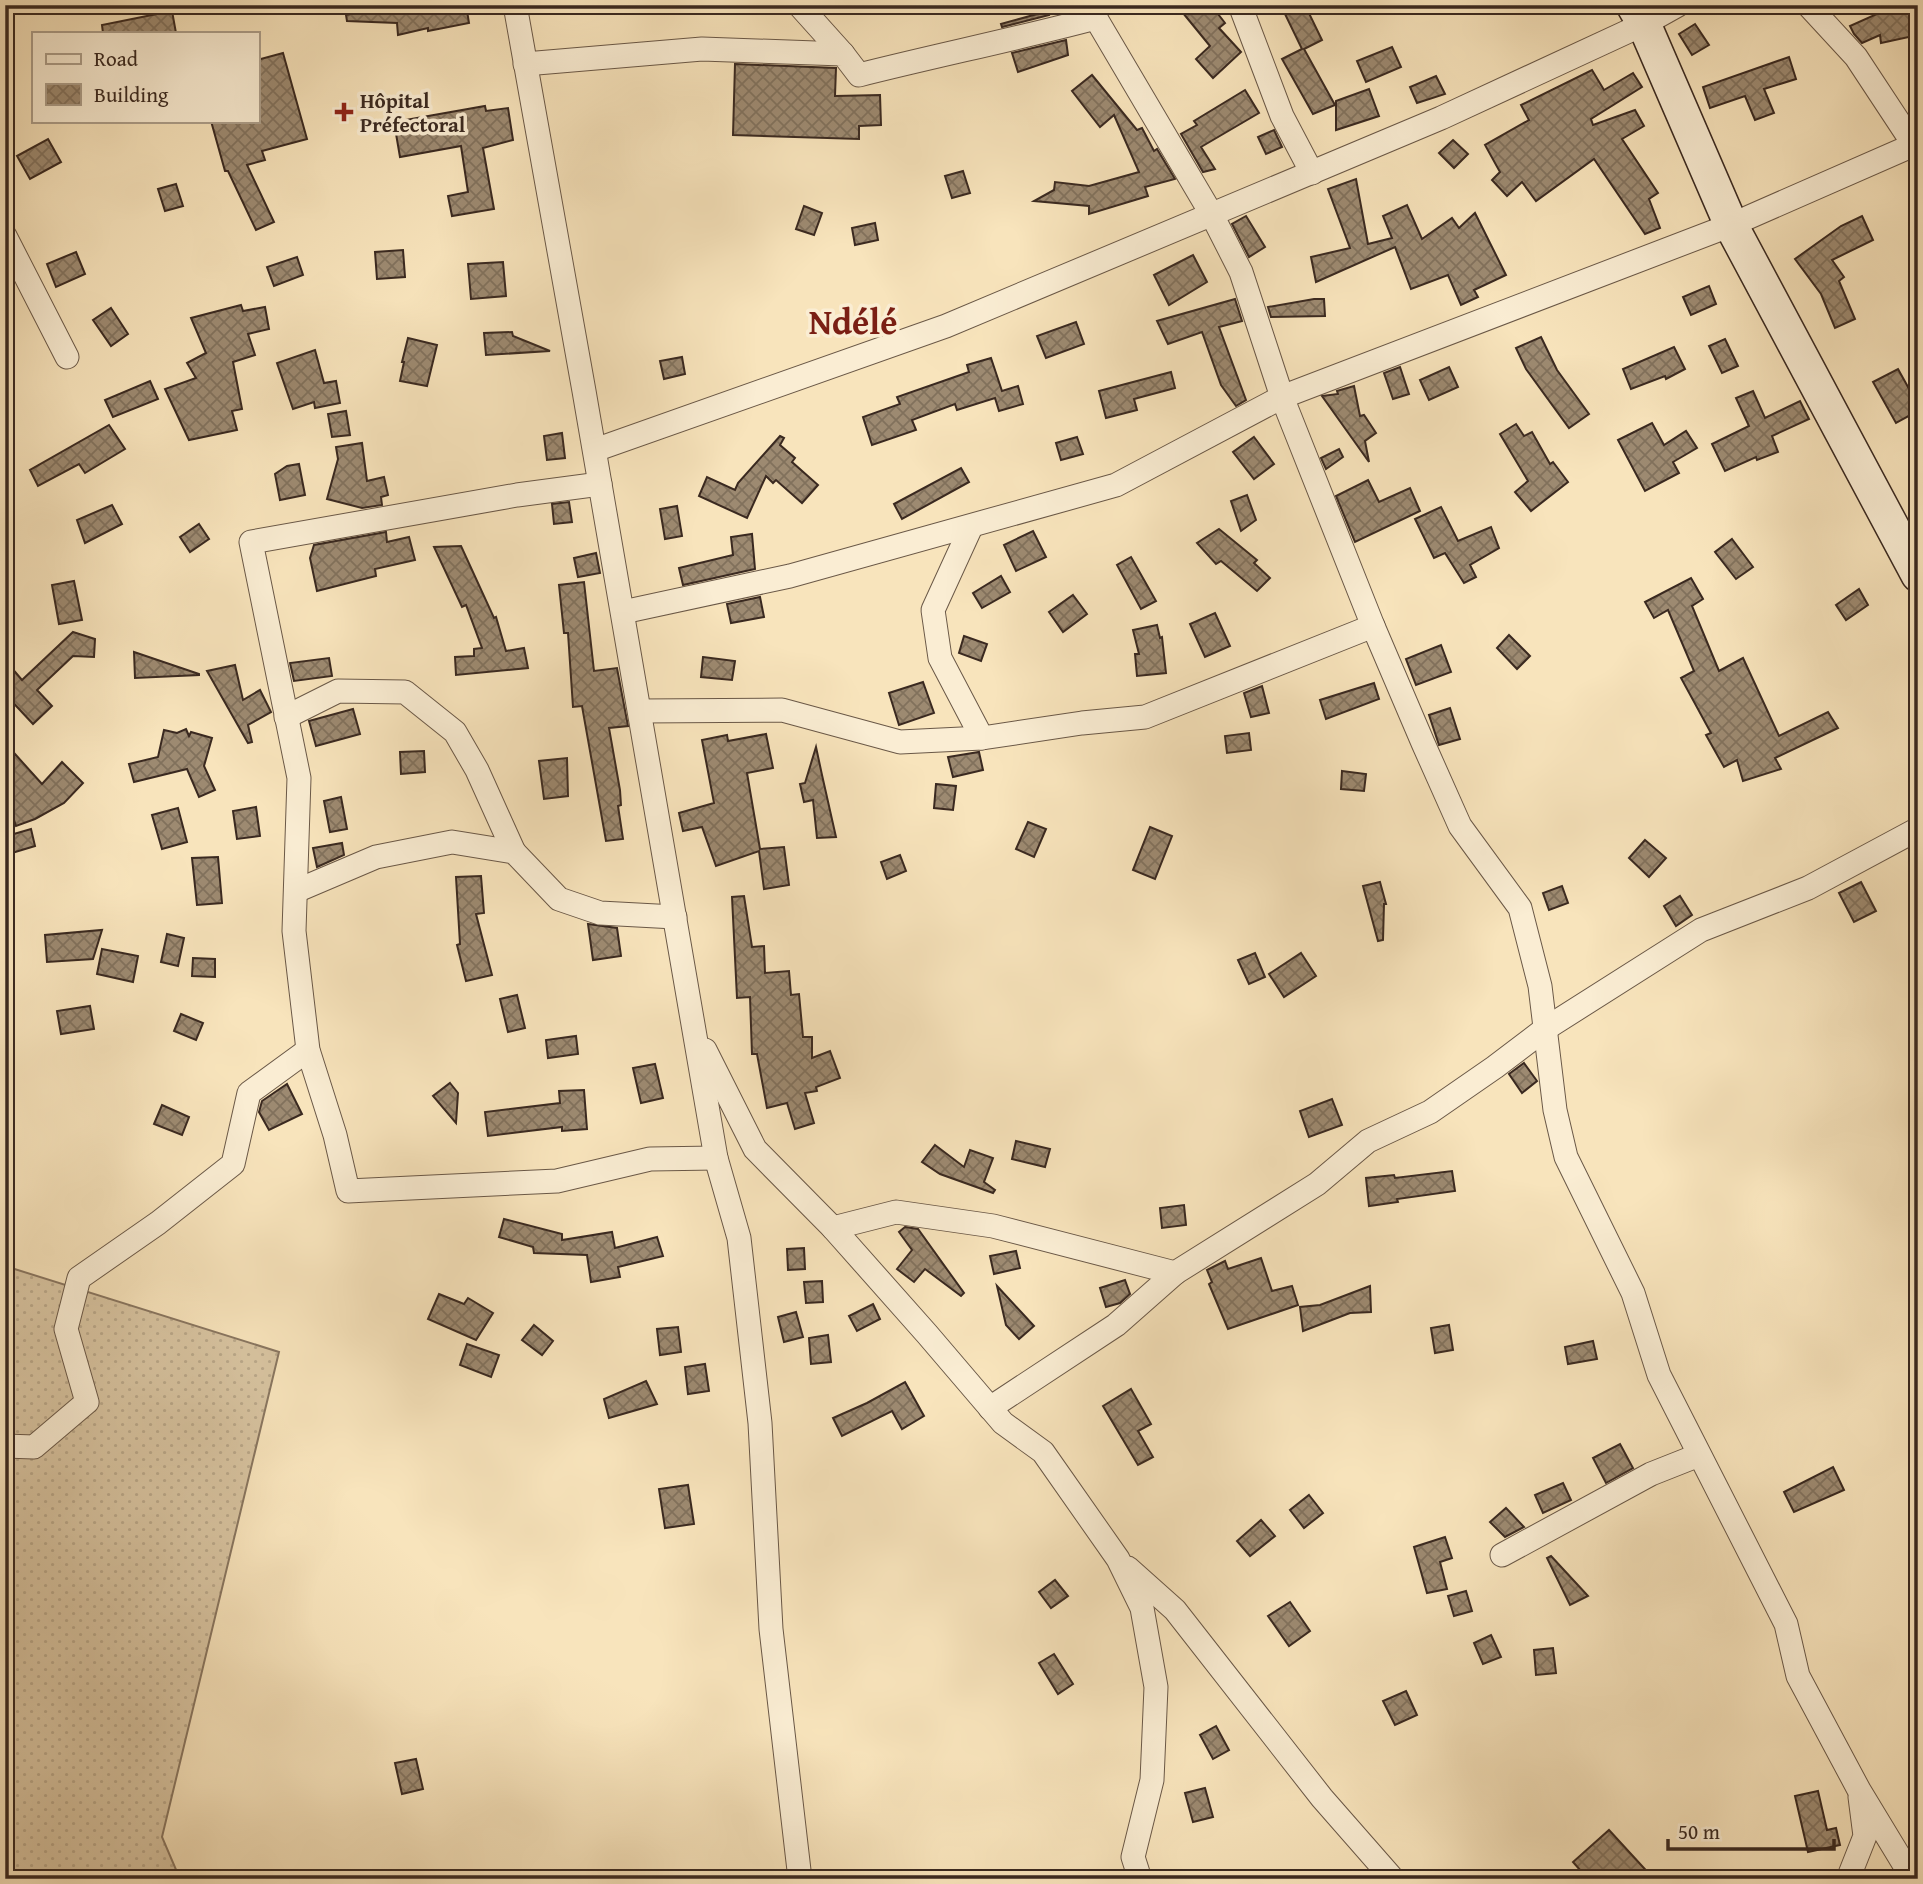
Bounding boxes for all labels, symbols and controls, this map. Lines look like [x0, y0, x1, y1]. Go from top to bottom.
legend [32, 32, 259, 122]
text: Road [94, 43, 139, 74]
text: Building [94, 79, 169, 110]
place label: Hôpital Préfectoral [360, 85, 466, 140]
marker: Hôpital Préfectoral [334, 102, 354, 122]
district label: Ndélé [809, 296, 897, 347]
scale bar [1668, 1807, 1834, 1851]
text: 50 m [1678, 1816, 1720, 1847]

